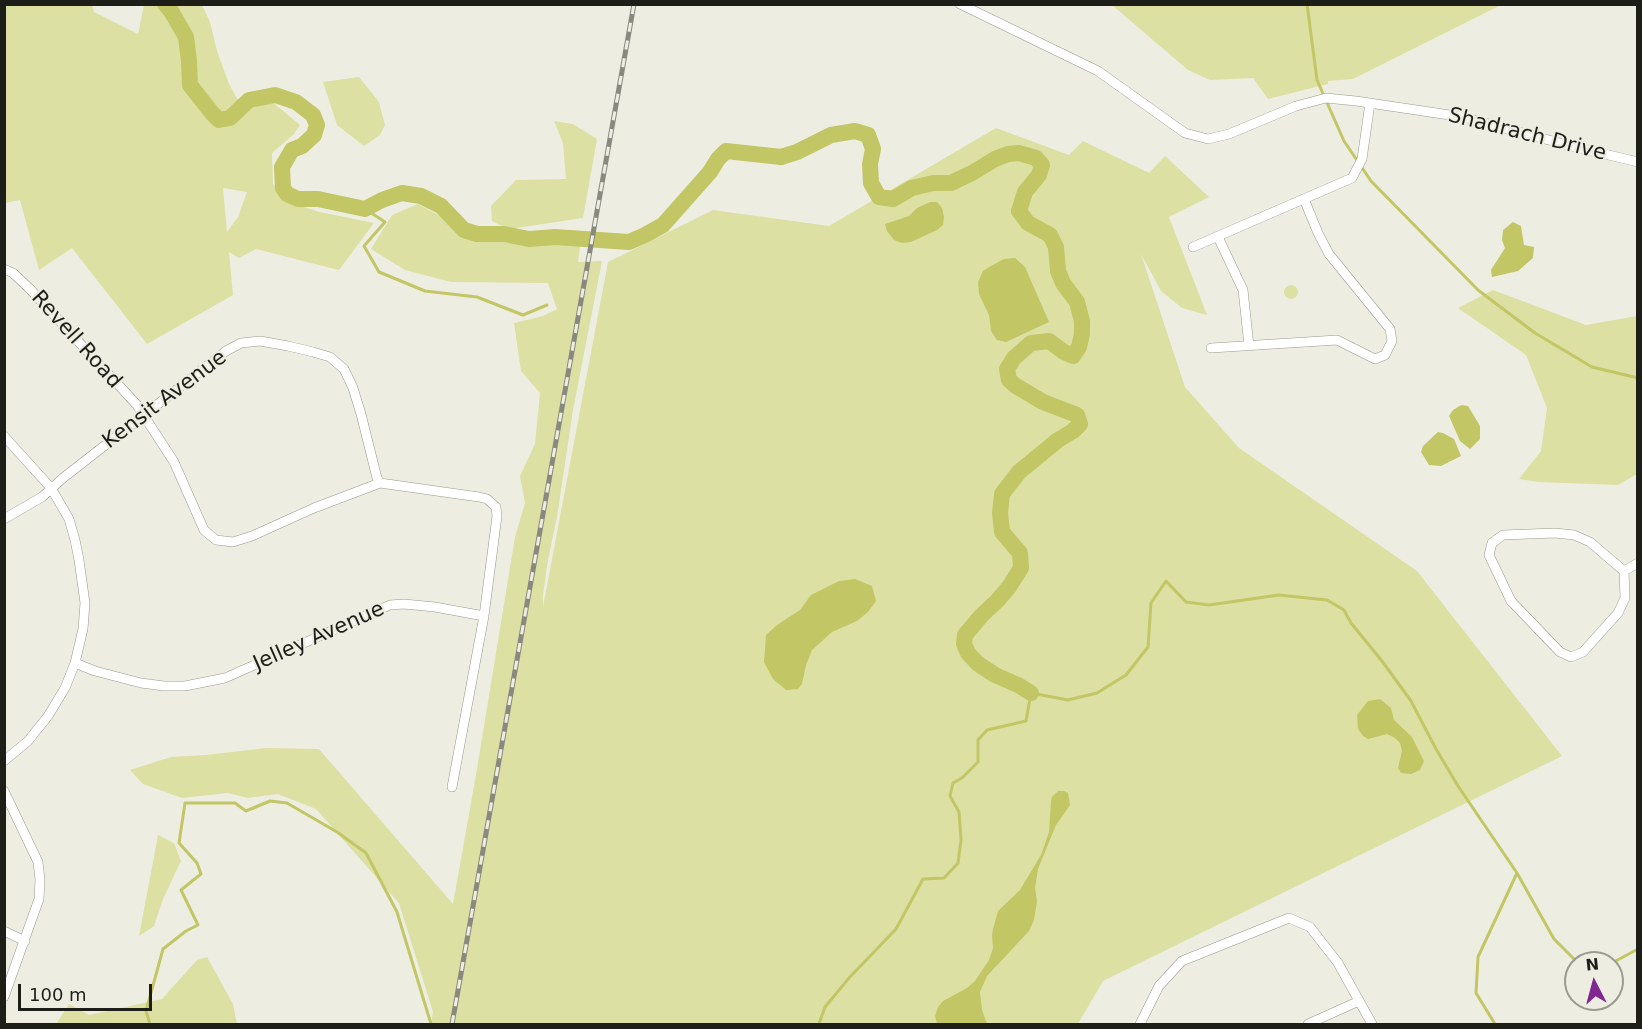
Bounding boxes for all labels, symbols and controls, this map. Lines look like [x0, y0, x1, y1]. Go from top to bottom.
street label: Shadrach Drive [1445, 103, 1609, 167]
street label: Revell Road [26, 286, 126, 394]
street label: Kensit Avenue [98, 345, 232, 455]
street label: Jelley Avenue [250, 597, 388, 677]
north arrow [1564, 951, 1624, 1011]
text: N [1585, 954, 1600, 975]
scale bar [21, 972, 154, 1010]
text: 100 m [29, 984, 87, 1005]

